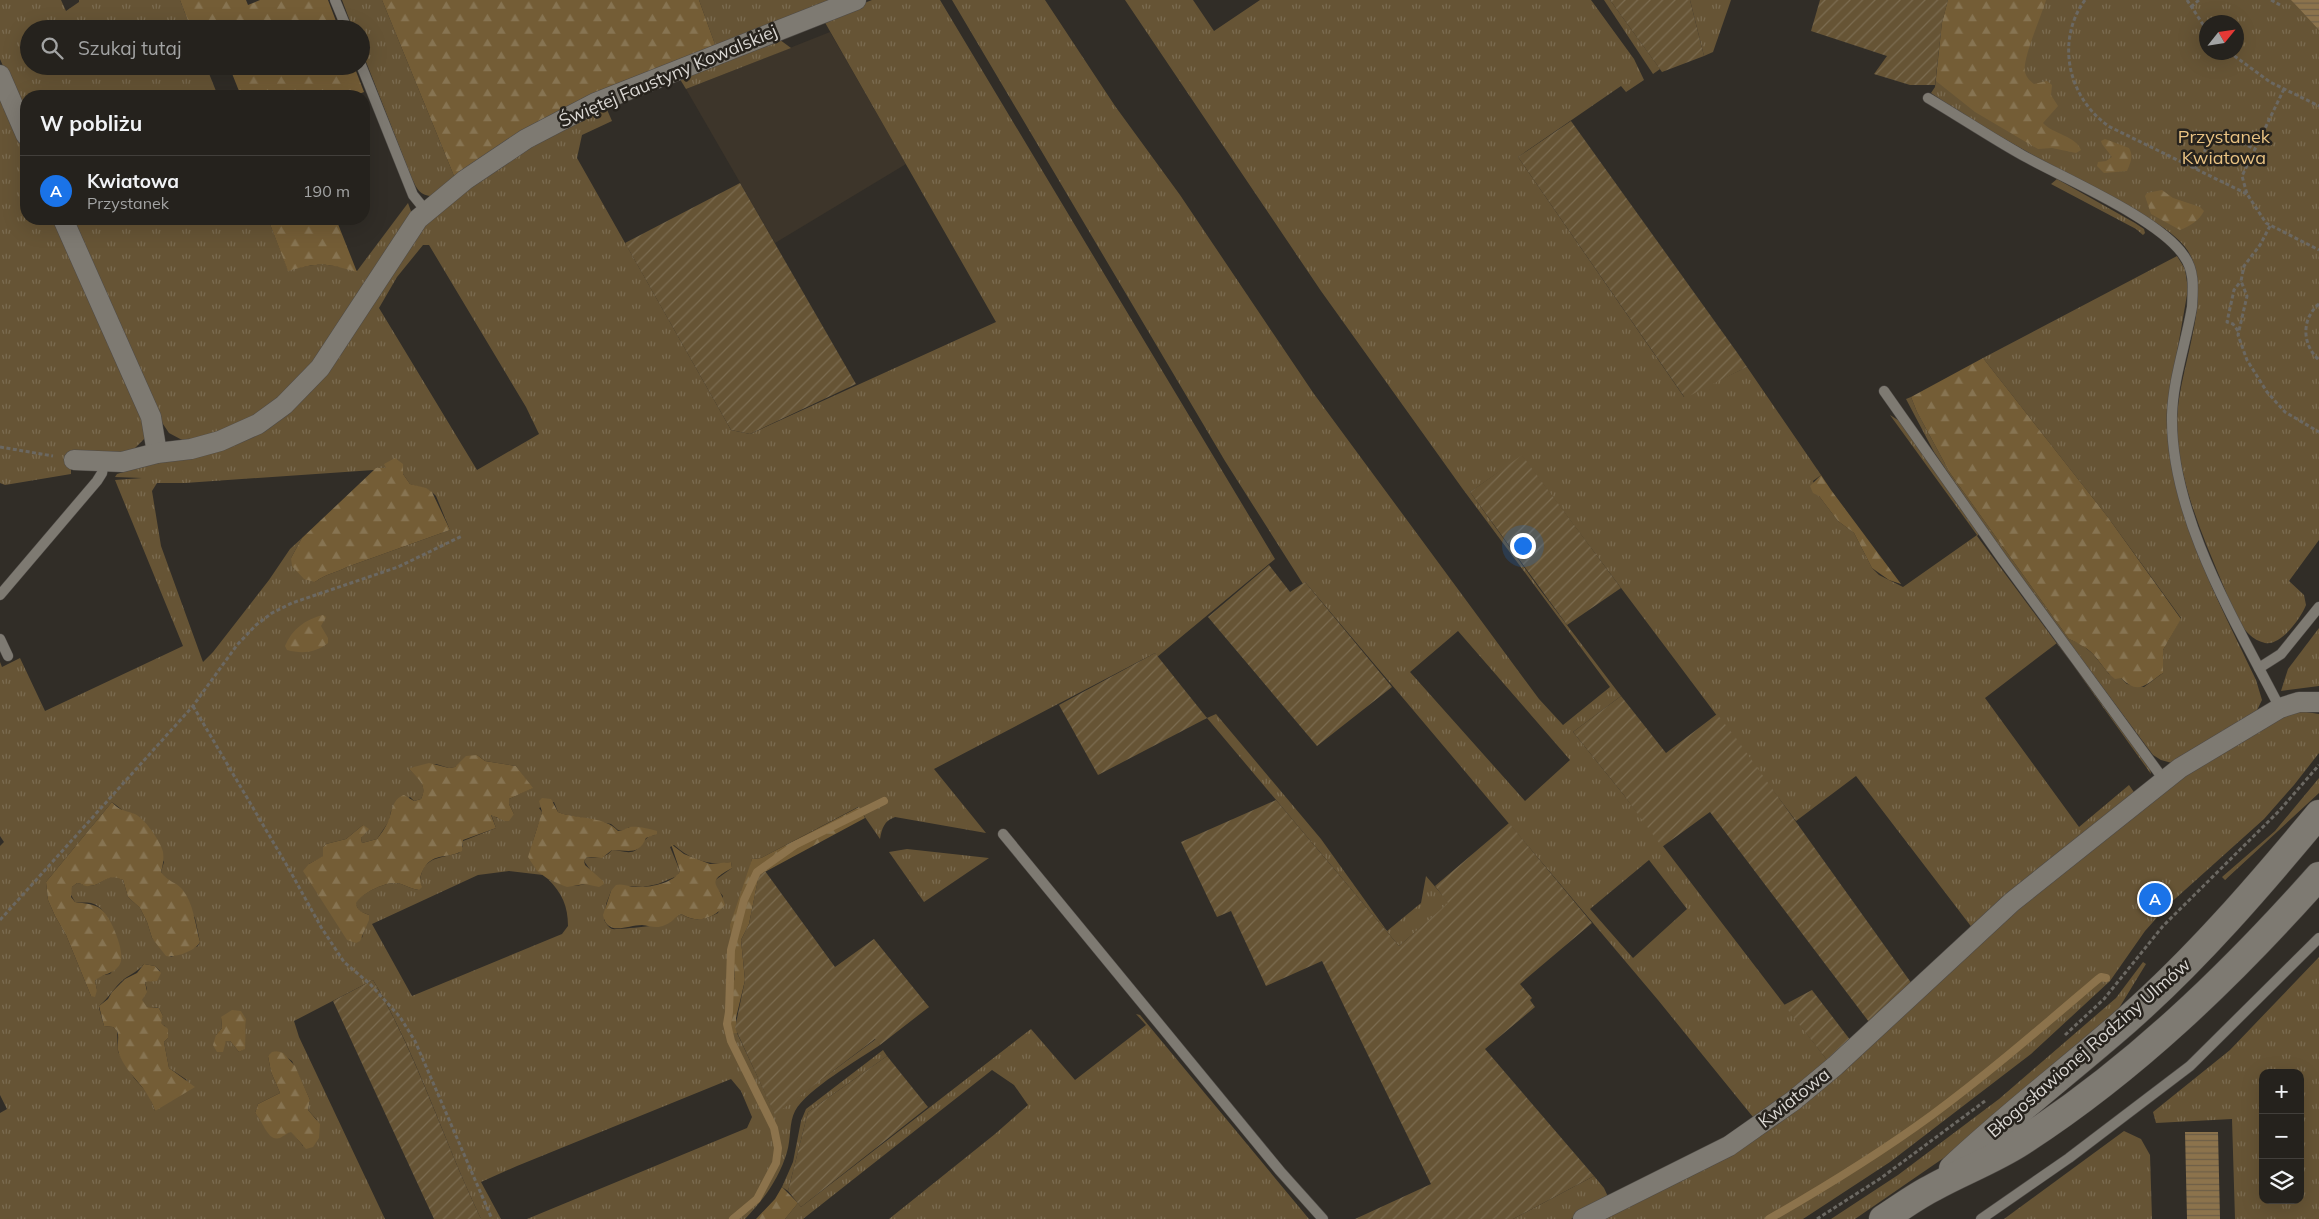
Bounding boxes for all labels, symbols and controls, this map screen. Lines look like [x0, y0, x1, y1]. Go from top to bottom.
north arrow [2199, 15, 2244, 60]
street label: Świętej Faustyny Kowalskiej [555, 19, 780, 132]
search box [20, 20, 370, 75]
icon: search [38, 34, 66, 62]
text: Szukaj tutaj [78, 36, 181, 60]
text: W pobliżu [40, 110, 142, 136]
park label: Przystanek Kwiatowa [2178, 125, 2271, 169]
text: Kwiatowa [87, 169, 179, 193]
text: A [50, 181, 62, 201]
text: 190 m [303, 181, 350, 201]
text: Przystanek [87, 193, 169, 213]
your location [1510, 533, 1536, 559]
pin: A [2139, 880, 2171, 918]
street label: Błogosławionej Rodziny Ulmów [1982, 953, 2195, 1142]
street label: Kwiatowa [1753, 1063, 1834, 1133]
map controls [2259, 1069, 2304, 1204]
button: + [2259, 1069, 2304, 1114]
button: − [2259, 1114, 2304, 1159]
button: layers [2259, 1159, 2304, 1204]

